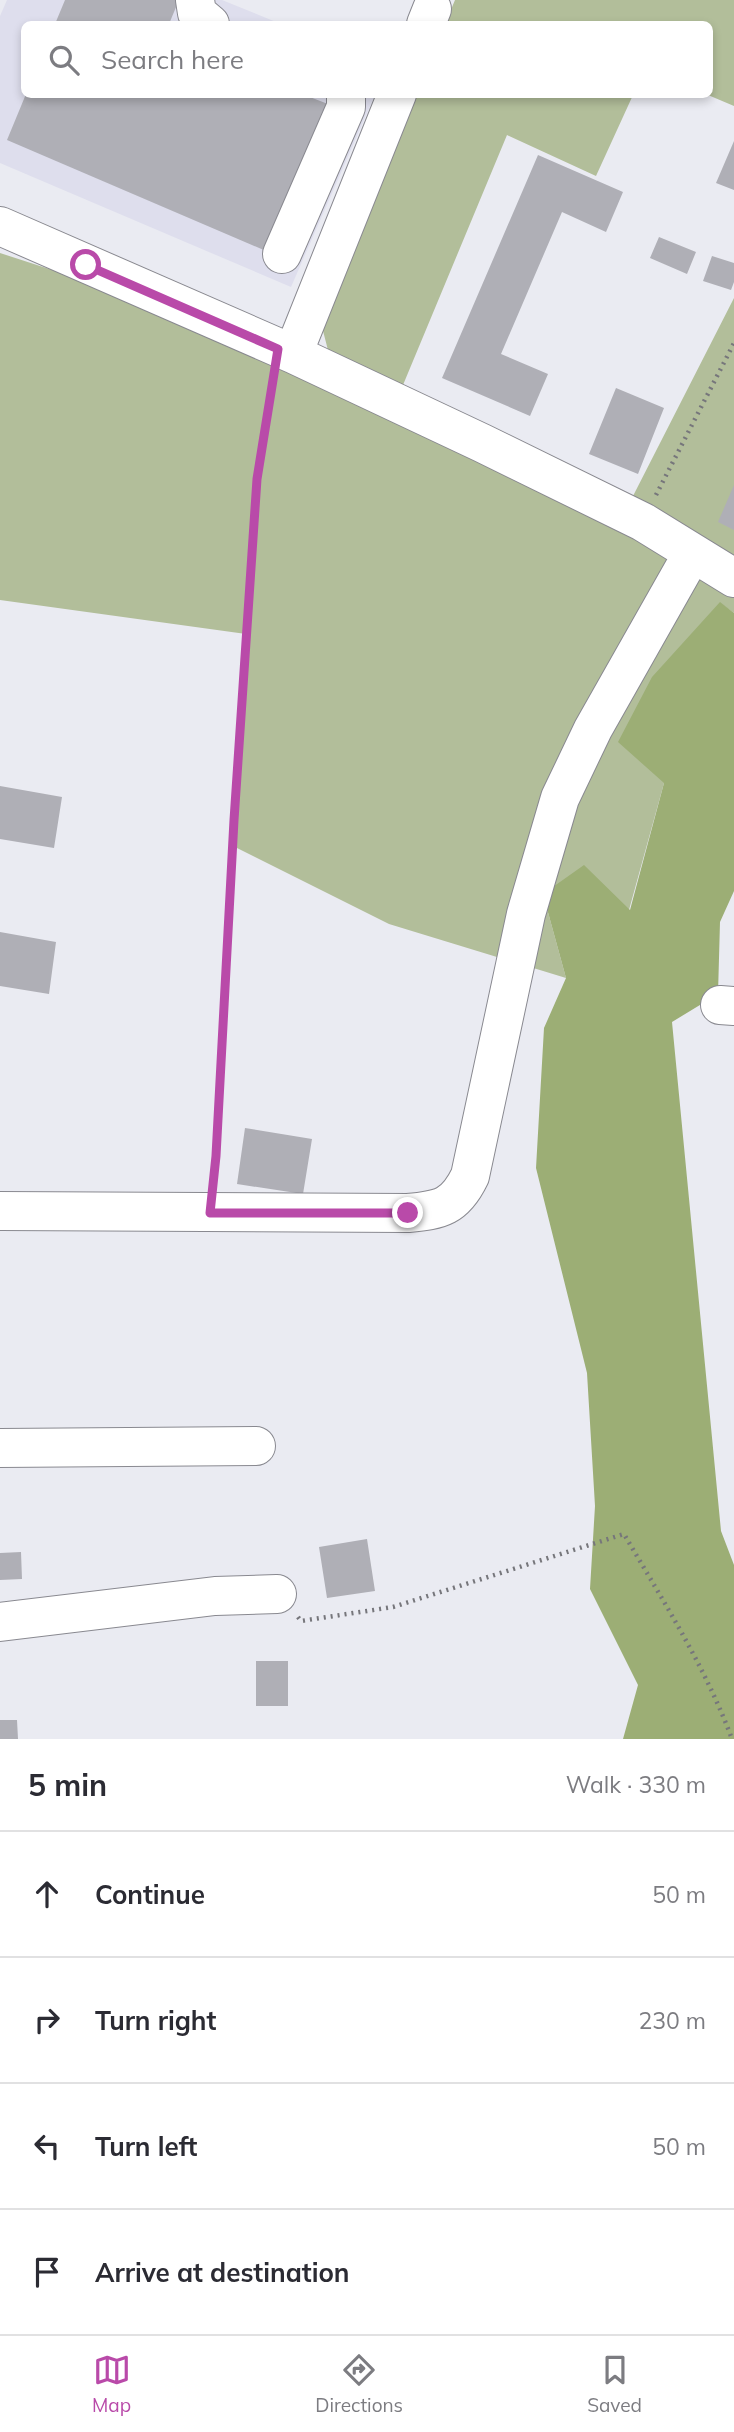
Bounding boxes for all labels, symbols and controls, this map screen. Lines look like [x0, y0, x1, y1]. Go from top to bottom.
search box [21, 21, 713, 98]
icon: search [45, 41, 83, 79]
text: Search here [101, 43, 244, 76]
route start [70, 249, 101, 280]
route end [392, 1197, 423, 1228]
text: 5 min [28, 1766, 107, 1804]
text: Walk · 330 m [566, 1770, 706, 1799]
icon: ahead [28, 1875, 66, 1913]
text: Continue [95, 1878, 205, 1911]
text: 50 m [652, 1880, 706, 1909]
icon: right [28, 2001, 66, 2039]
text: Turn right [95, 2004, 216, 2037]
text: 230 m [638, 2006, 706, 2035]
icon: left [28, 2127, 66, 2165]
text: Turn left [95, 2130, 197, 2163]
text: 50 m [652, 2132, 706, 2161]
icon: arrive [28, 2253, 66, 2291]
text: Arrive at destination [95, 2256, 350, 2289]
tab: Map [92, 2351, 131, 2417]
tab: Directions [315, 2351, 403, 2417]
tab: Saved [587, 2351, 642, 2417]

